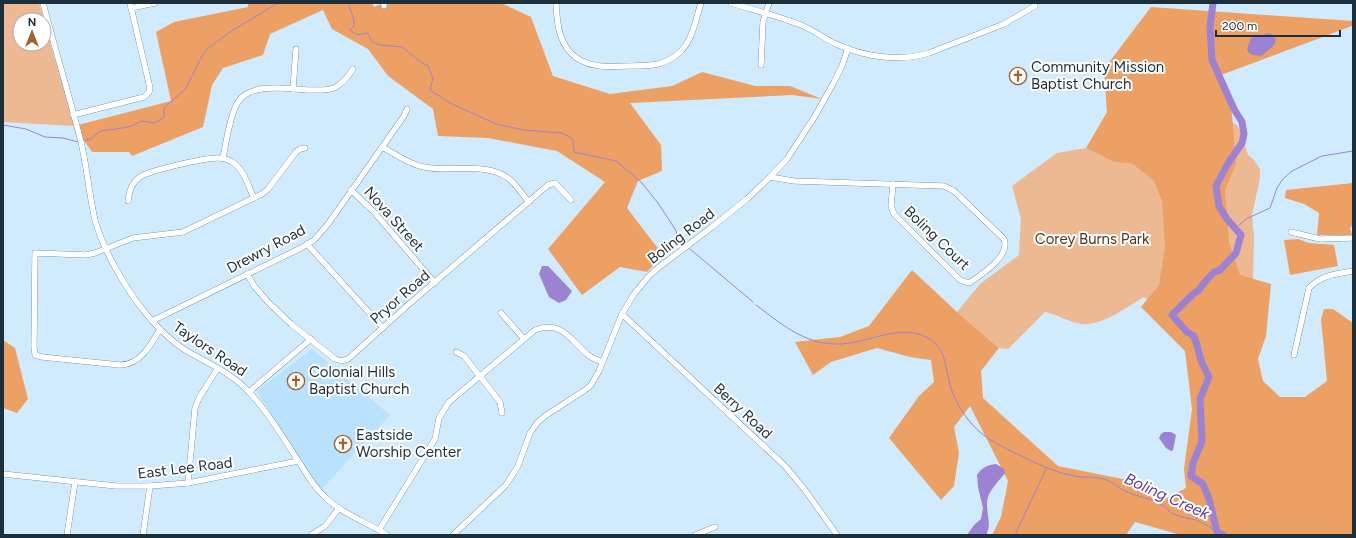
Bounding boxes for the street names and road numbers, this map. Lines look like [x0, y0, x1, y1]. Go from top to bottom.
street label: Nova Street [360, 183, 428, 255]
street label: Boling Court [900, 202, 974, 274]
street label: Boling Road [644, 204, 718, 268]
street label: Drewry Road [224, 221, 308, 277]
street label: Pryor Road [366, 266, 434, 328]
street label: Taylors Road [170, 318, 250, 380]
street label: Berry Road [710, 379, 776, 443]
street label: East Lee Road [137, 453, 233, 483]

